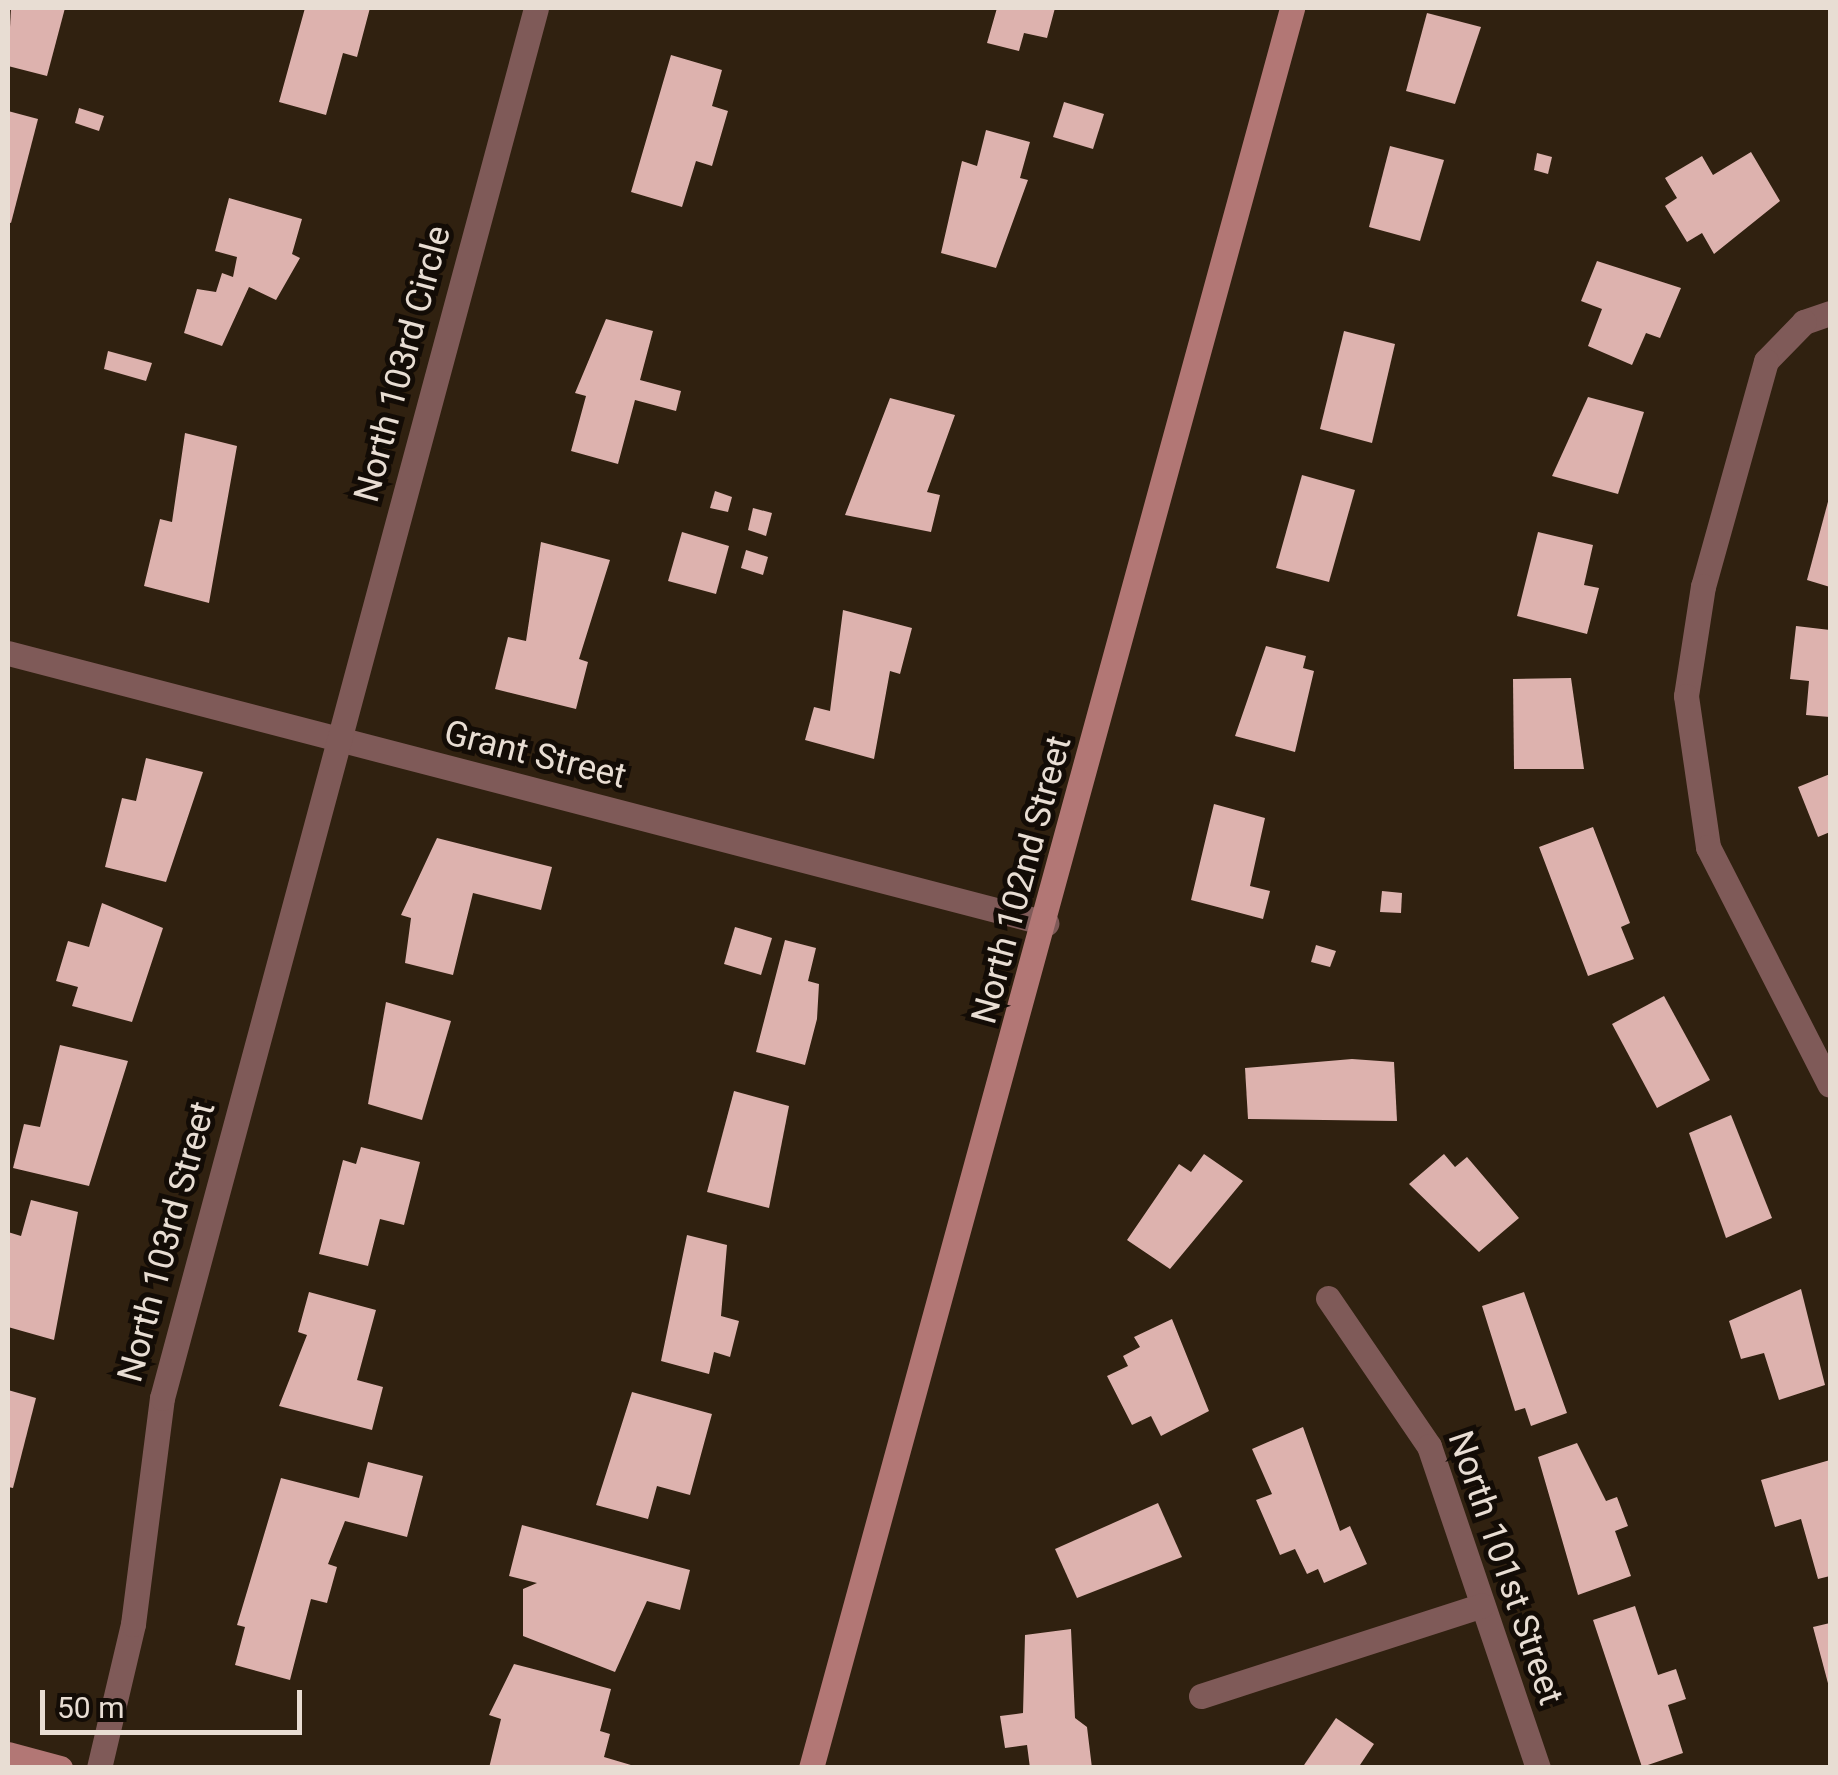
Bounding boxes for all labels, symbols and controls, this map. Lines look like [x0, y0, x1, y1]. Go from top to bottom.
street label: North 103rd Circle [346, 221, 460, 507]
street label: Grant Street [440, 712, 630, 798]
street label: North 102nd Street [963, 732, 1081, 1028]
street label: North 103rd Street [109, 1097, 225, 1387]
street label: North 101st Street [1438, 1426, 1572, 1710]
scale bar [45, 1670, 308, 1732]
text: 50 m [57, 1690, 124, 1725]

